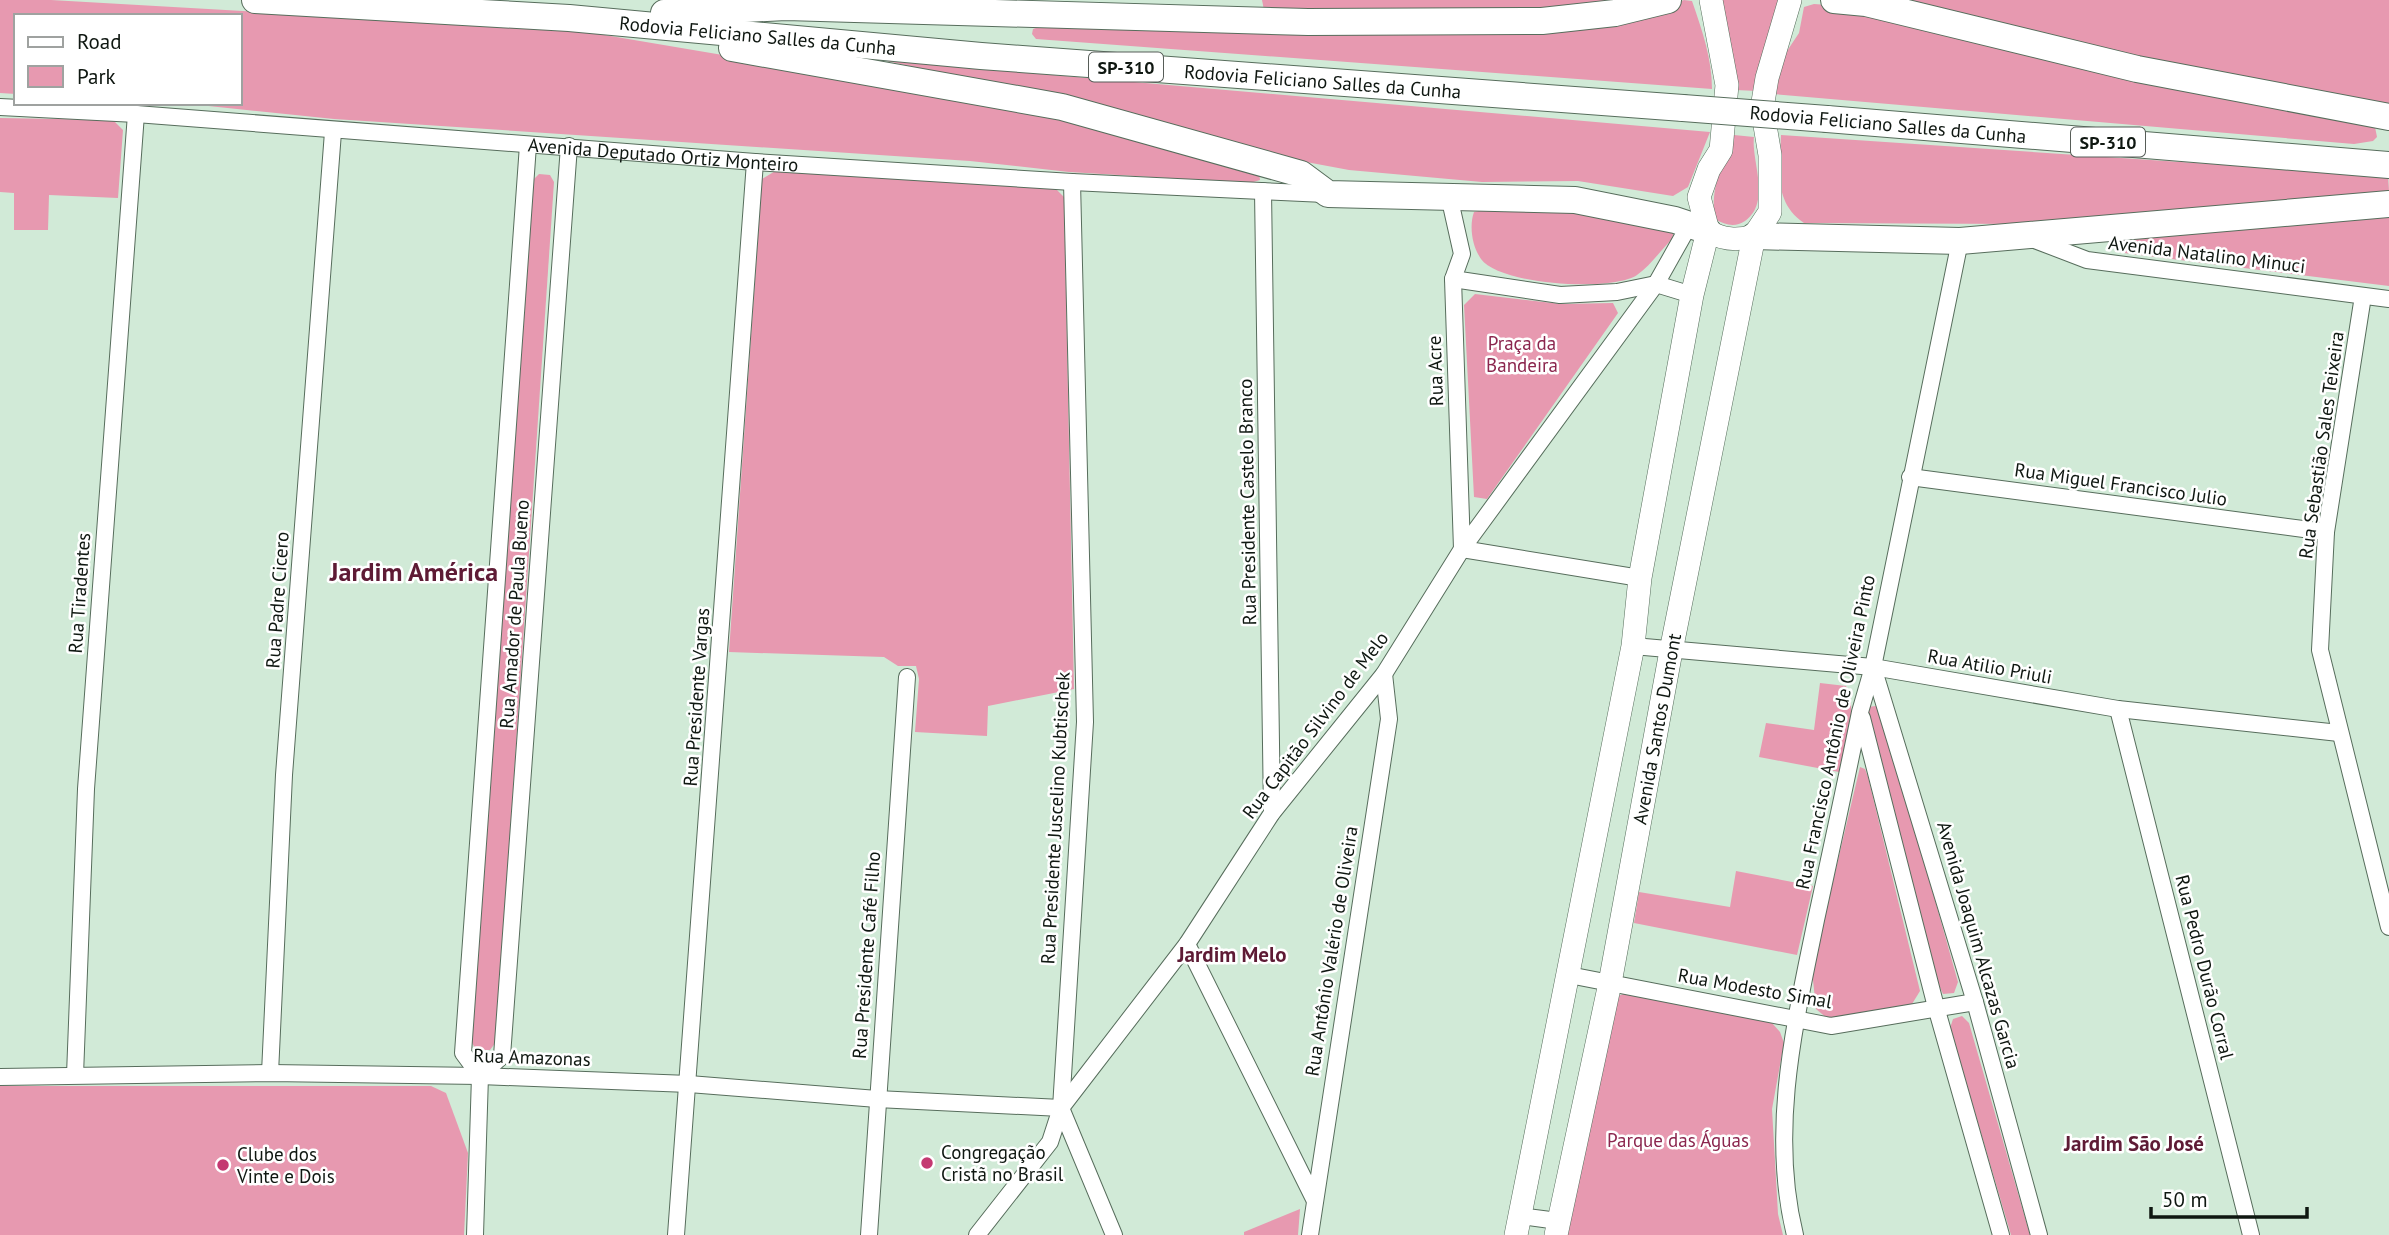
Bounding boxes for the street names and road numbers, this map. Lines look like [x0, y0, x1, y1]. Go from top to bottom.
street label: Rodovia Feliciano Salles da Cunha [618, 11, 897, 60]
road number: SP-310 [1089, 52, 1163, 82]
street label: Rodovia Feliciano Salles da Cunha [1183, 59, 1462, 104]
street label: Rodovia Feliciano Salles da Cunha [1749, 100, 2027, 148]
road number: SP-310 [2071, 127, 2145, 156]
street label: Avenida Deputado Ortiz Monteiro [527, 132, 799, 177]
street label: Avenida Natalino Minuci [2107, 230, 2307, 278]
street label: Rua Sebastião Sales Teixeira [2293, 330, 2349, 560]
street label: Rua Acre [1422, 335, 1448, 407]
street label: Rua Presidente Castelo Branco [1233, 379, 1261, 625]
street label: Rua Miguel Francisco Julio [2013, 457, 2229, 511]
street label: Rua Amador de Paula Bueno [494, 499, 534, 729]
street label: Rua Padre Cicero [260, 531, 294, 669]
street label: Rua Tiradentes [63, 532, 95, 654]
street label: Rua Francisco Antônio de Oliveira Pinto [1790, 573, 1880, 891]
street label: Rua Presidente Vargas [678, 607, 714, 787]
street label: Rua Capitão Silvino de Melo [1237, 627, 1393, 823]
street label: Avenida Santos Dumont [1627, 631, 1686, 827]
street label: Rua Atilio Priuli [1926, 643, 2054, 689]
street label: Rua Presidente Juscelino Kubtischek [1035, 671, 1075, 965]
street label: Avenida Joaquim Alcazas Garcia [1932, 819, 2026, 1071]
street label: Rua Antônio Valério de Oliveira [1299, 824, 1363, 1078]
street label: Rua Presidente Café Filho [847, 851, 885, 1059]
street label: Rua Pedro Durão Corral [2170, 872, 2240, 1062]
street label: Rua Modesto Simal [1676, 963, 1834, 1013]
street label: Rua Amazonas [473, 1043, 591, 1071]

